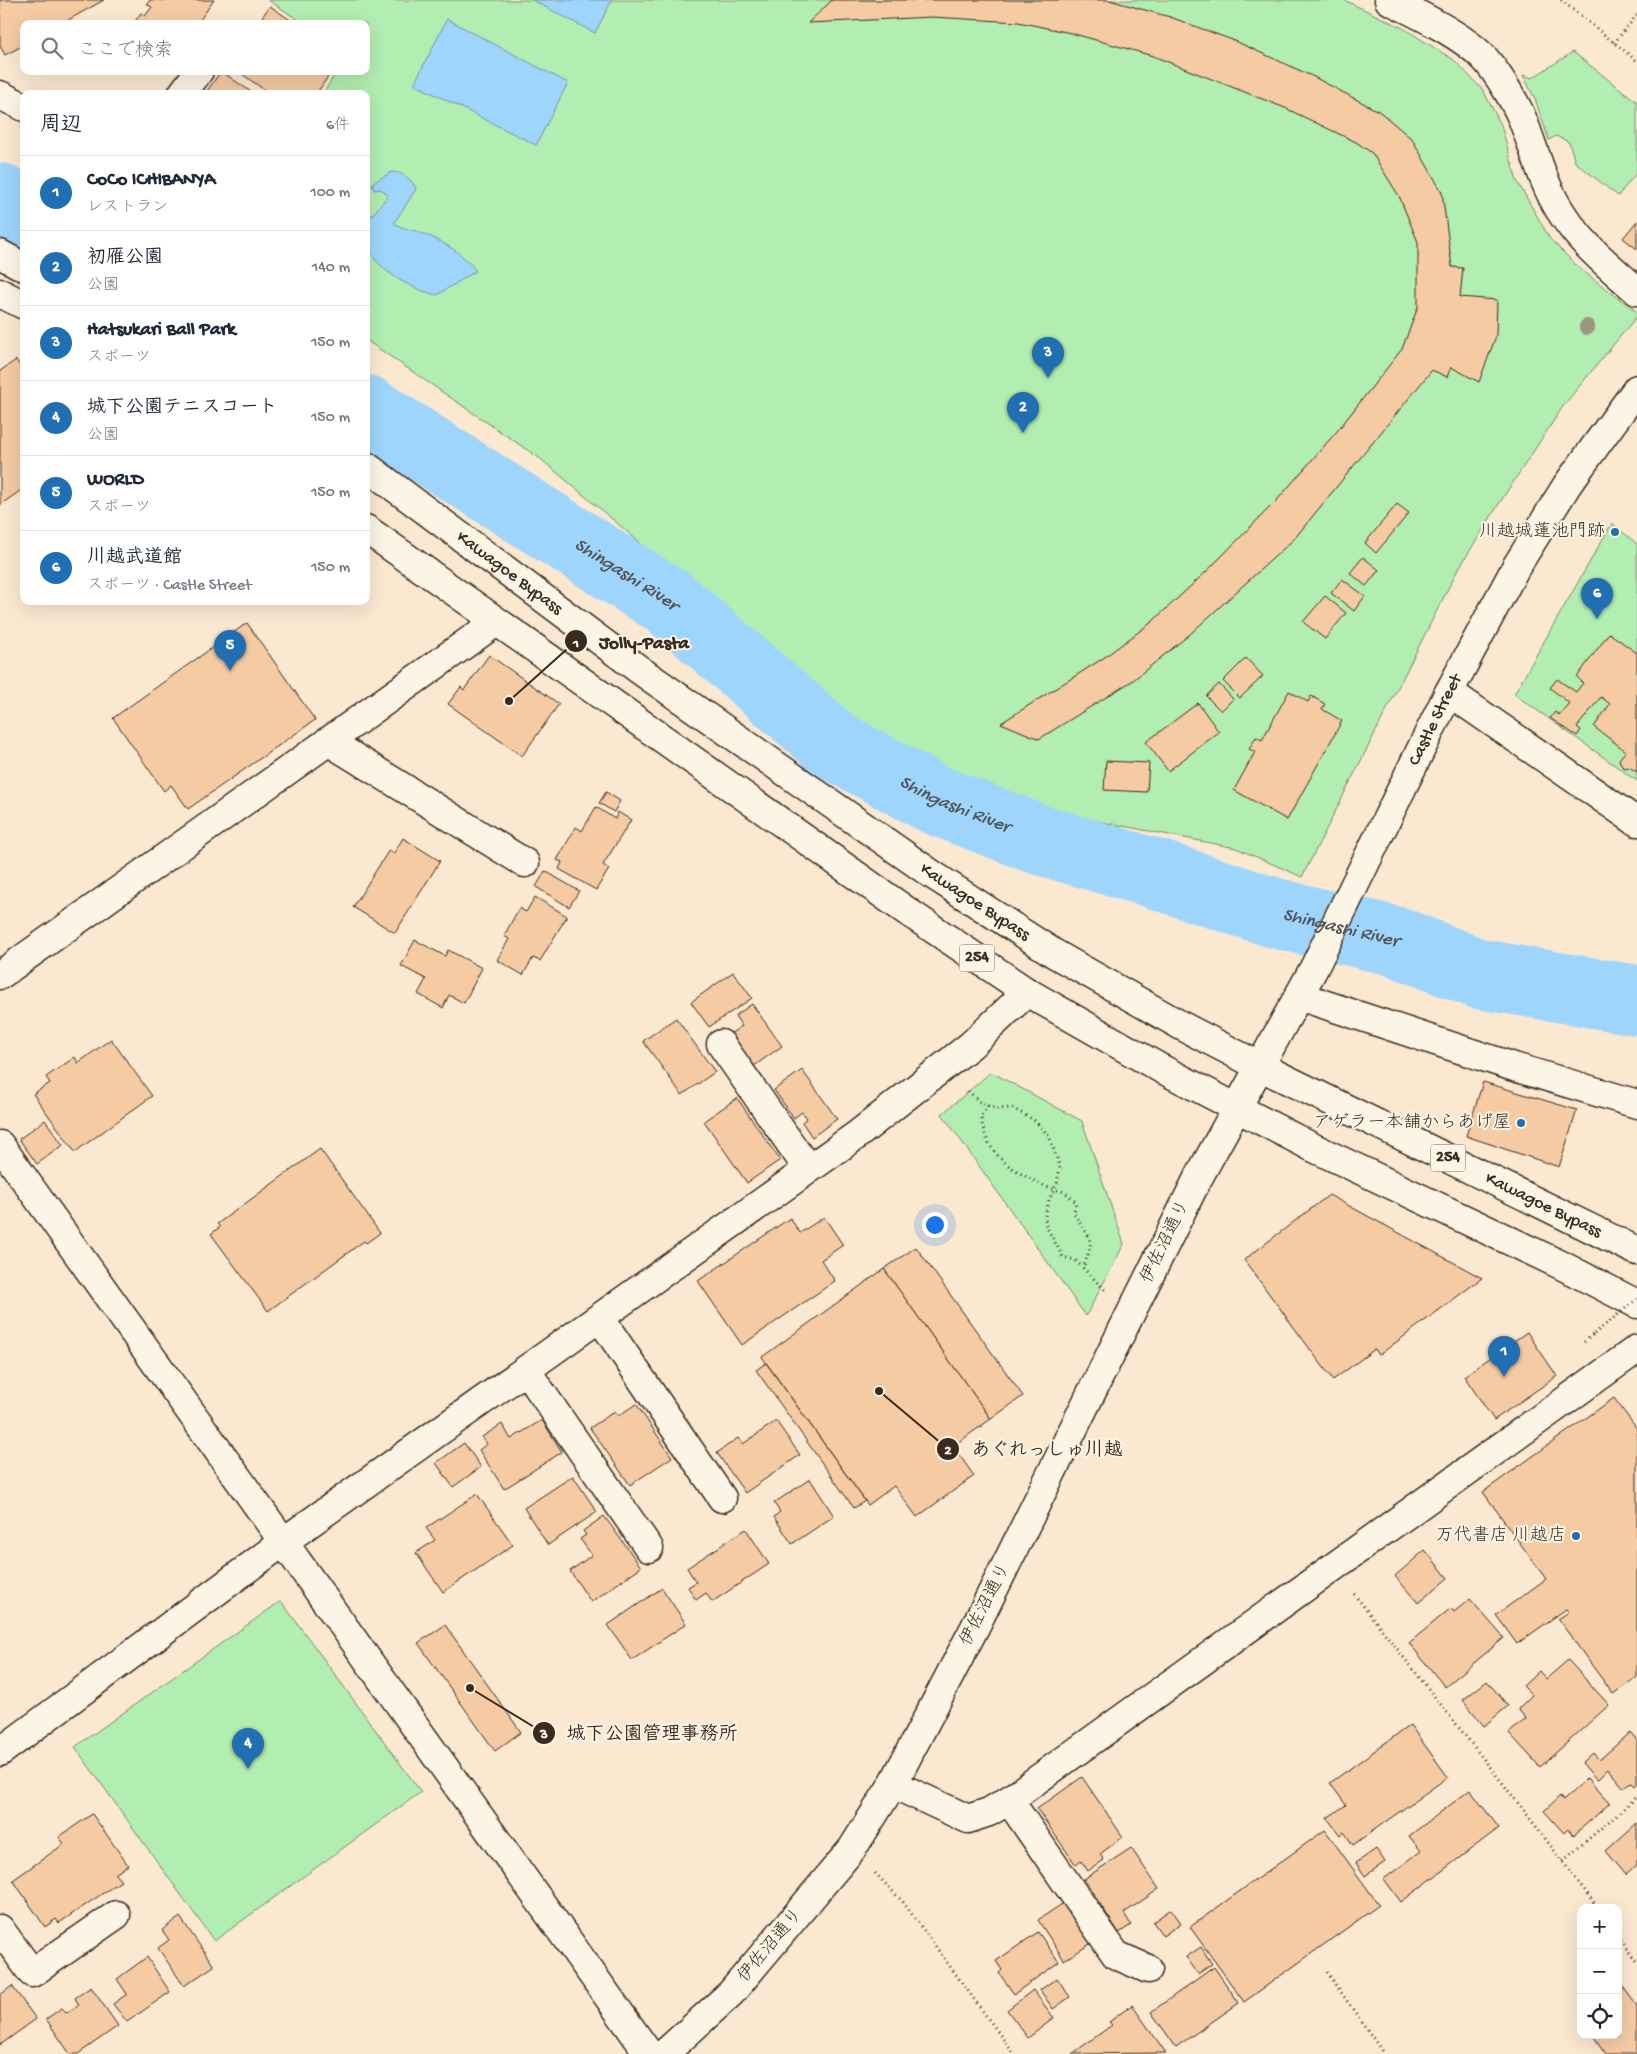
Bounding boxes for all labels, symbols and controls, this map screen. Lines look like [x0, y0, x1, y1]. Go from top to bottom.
search box [20, 20, 370, 75]
icon: search [38, 34, 66, 62]
text: ここで検索 [78, 40, 173, 63]
text: 周辺 [40, 114, 82, 139]
text: 6件 [326, 117, 350, 136]
text: CoCo ICHIBANYA [87, 169, 215, 192]
text: 1 [53, 184, 59, 203]
text: 100 m [310, 184, 350, 203]
text: レストラン [87, 199, 168, 218]
text: 初雁公園 [87, 247, 163, 270]
text: 2 [52, 259, 60, 278]
text: 140 m [312, 259, 350, 278]
text: 公園 [87, 277, 119, 296]
text: Hatsukari Ball Park [87, 319, 236, 342]
text: 3 [52, 334, 60, 353]
text: 150 m [311, 334, 350, 353]
pin: 3 [1032, 337, 1064, 378]
text: スポーツ [87, 349, 151, 368]
pin: 2 [1007, 392, 1039, 433]
text: 城下公園テニスコート [87, 397, 277, 420]
text: 4 [52, 409, 60, 428]
text: 150 m [311, 409, 350, 428]
text: 公園 [87, 427, 119, 446]
text: WORLD [87, 469, 144, 492]
text: 5 [52, 484, 60, 503]
text: 150 m [311, 484, 350, 503]
text: スポーツ [87, 499, 151, 518]
place label: 川越城蓮池門跡 [1479, 521, 1605, 543]
marker: 川越城蓮池門跡 [1609, 526, 1621, 538]
street label: Kawagoe Bypass [452, 527, 568, 620]
water label: Shingashi River [570, 534, 686, 619]
text: 川越武道館 [87, 547, 182, 570]
text: 6 [52, 559, 60, 578]
text: 150 m [311, 559, 350, 578]
text: スポーツ · Castle Street [87, 577, 252, 596]
pin: 6 [1581, 578, 1613, 619]
callout: Jolly-Pasta [564, 624, 699, 658]
pin: 5 [214, 630, 246, 671]
text: Jolly-Pasta [598, 633, 690, 656]
text: 1 [572, 635, 579, 653]
street label: Castle Street [1404, 669, 1468, 769]
water label: Shingashi River [895, 771, 1017, 840]
street label: Kawagoe Bypass [916, 858, 1035, 946]
water label: Shingashi River [1280, 904, 1405, 954]
road number: 254 [960, 944, 994, 971]
place label: アゲラー本舗からあげ屋 [1313, 1112, 1511, 1134]
marker: アゲラー本舗からあげ屋 [1515, 1117, 1527, 1129]
road number: 254 [1430, 1144, 1466, 1172]
street label: Kawagoe Bypass [1482, 1168, 1606, 1243]
street label: 伊佐沼通り [1136, 1197, 1195, 1287]
your location [922, 1212, 948, 1238]
pin: 1 [1488, 1336, 1520, 1377]
callout: あぐれっしゅ川越 [936, 1432, 1133, 1466]
text: あぐれっしゅ川越 [971, 1439, 1123, 1463]
text: 2 [944, 1442, 952, 1460]
place label: 万代書店 川越店 [1436, 1525, 1566, 1547]
marker: 万代書店 川越店 [1570, 1530, 1582, 1542]
street label: 伊佐沼通り [955, 1560, 1016, 1650]
callout: 城下公園管理事務所 [532, 1716, 748, 1750]
text: 城下公園管理事務所 [566, 1723, 738, 1747]
text: 3 [539, 1726, 548, 1744]
pin: 4 [232, 1728, 264, 1769]
street label: 伊佐沼通り [733, 1904, 808, 1987]
map controls [1577, 1904, 1622, 2039]
button: + [1577, 1904, 1622, 1949]
button: − [1577, 1949, 1622, 1994]
button: locate [1577, 1994, 1622, 2039]

